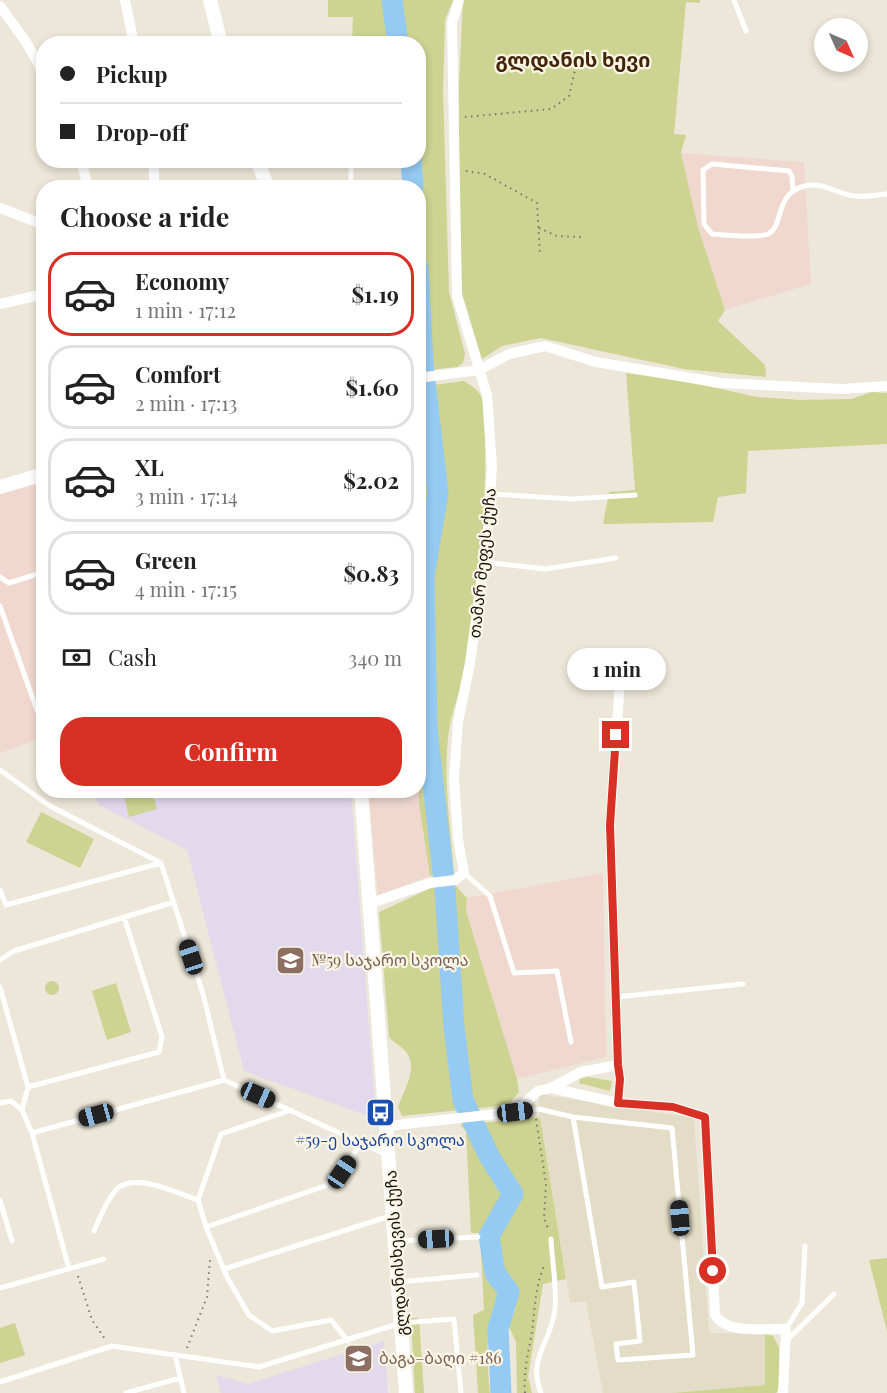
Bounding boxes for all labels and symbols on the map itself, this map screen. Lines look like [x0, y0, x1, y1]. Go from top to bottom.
north arrow [814, 18, 868, 72]
district label: გლდანის ხევი [496, 45, 650, 73]
street label: თამარ მეფეს ქუჩა [463, 487, 500, 639]
callout: 1 min [566, 648, 666, 690]
route end [602, 721, 629, 748]
car [177, 937, 205, 977]
school or university icon: №59 საჯარო სკოლა [274, 944, 306, 976]
place label: №59 საჯარო სკოლა [311, 949, 469, 971]
car [238, 1079, 278, 1111]
bus stop icon: #59-ე საჯარო სკოლა [364, 1096, 396, 1128]
car [496, 1101, 534, 1123]
car [76, 1102, 116, 1128]
place label: #59-ე საჯარო სკოლა [295, 1129, 465, 1151]
car [324, 1152, 360, 1192]
street label: გლდანისხევის ქუჩა [379, 1169, 413, 1337]
car [669, 1199, 691, 1237]
car [418, 1229, 454, 1249]
route start [699, 1257, 726, 1284]
school or university icon: ბაგა–ბაღი #186 [342, 1342, 374, 1374]
place label: ბაგა–ბაღი #186 [379, 1347, 502, 1368]

